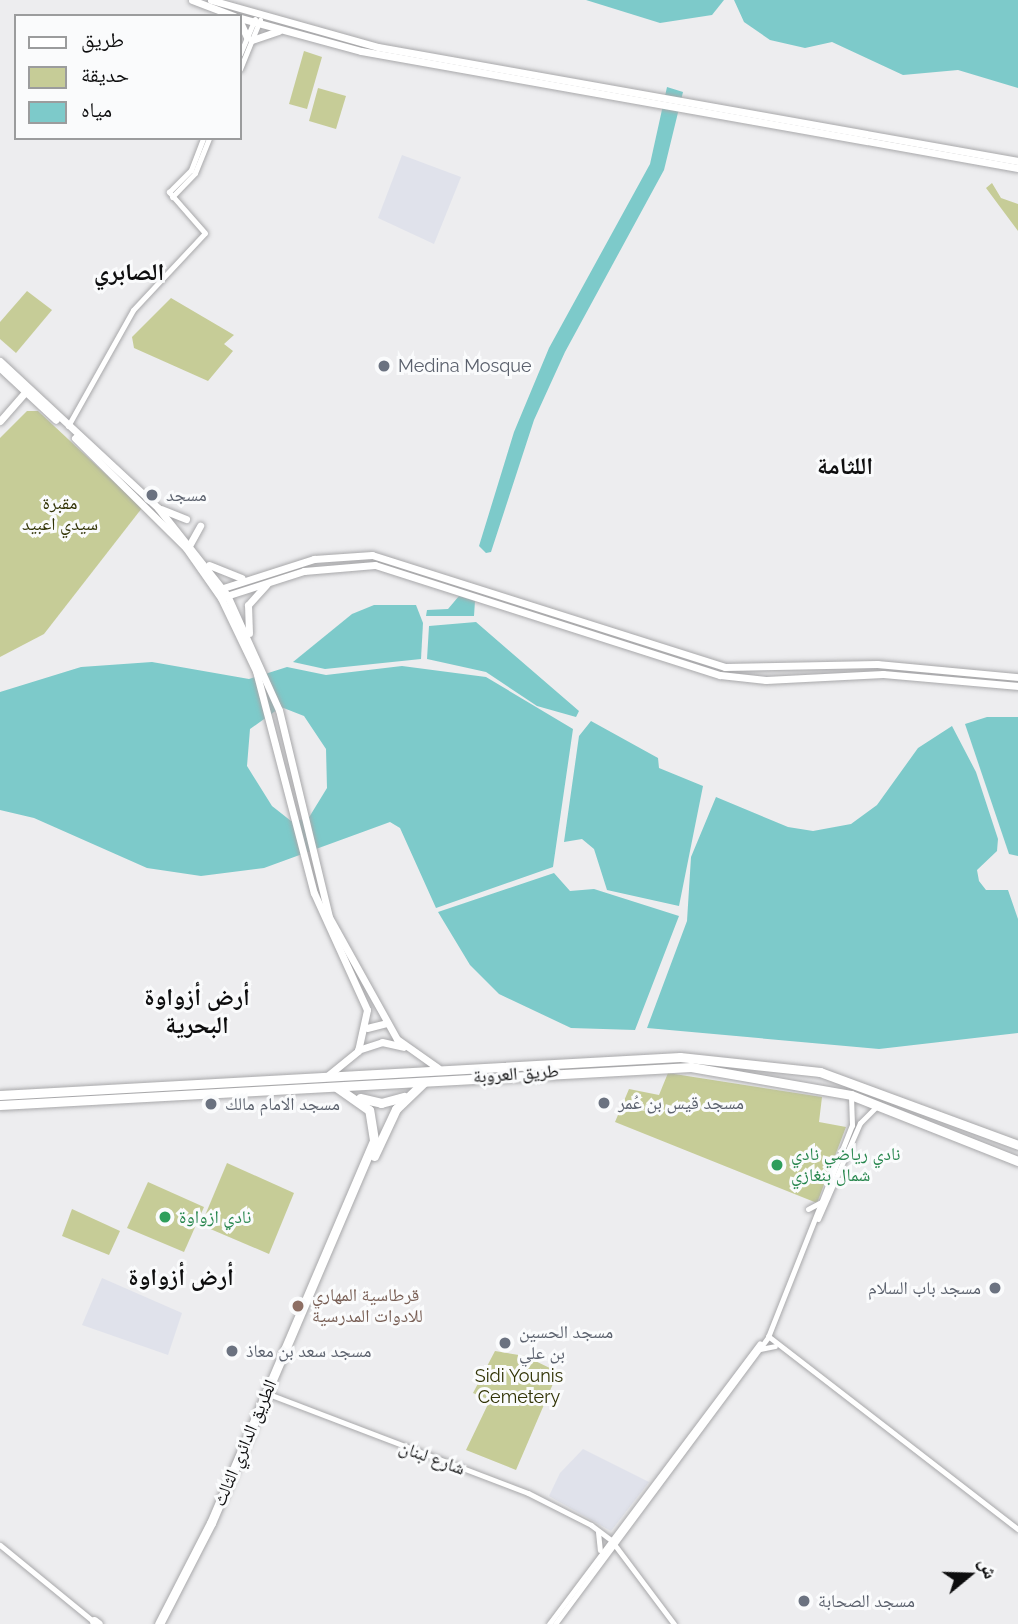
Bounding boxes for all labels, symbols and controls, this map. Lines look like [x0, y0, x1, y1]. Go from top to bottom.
legend [14, 14, 242, 140]
text: طريق [81, 27, 124, 52]
text: حديقة [81, 62, 129, 87]
text: مياه [81, 97, 112, 122]
district label: الصابري [94, 258, 164, 286]
place label: Medina Mosque [398, 355, 532, 377]
marker: Medina Mosque [376, 358, 392, 374]
district label: اللثامة [817, 452, 873, 480]
place label: مسجد [166, 484, 207, 506]
marker: مسجد [144, 487, 160, 503]
park label: مقبرة سيدي اعبيد [22, 493, 98, 536]
district label: أرض أزواوة البحرية [144, 983, 250, 1039]
street label: طريق العروبة [472, 1060, 560, 1088]
place label: مسجد قيس بن عُمر [618, 1092, 744, 1114]
place label: مسجد الامام مالك [225, 1093, 340, 1115]
marker: مسجد قيس بن عُمر [596, 1095, 612, 1111]
marker: مسجد الامام مالك [203, 1096, 219, 1112]
place label: نادي رياضي نادي شمال بنغازي [791, 1144, 901, 1186]
marker: نادي رياضي نادي شمال بنغازي [769, 1157, 785, 1173]
place label: نادي ازواوة [179, 1206, 251, 1228]
marker: نادي ازواوة [157, 1209, 173, 1225]
district label: أرض أزواوة [128, 1263, 234, 1291]
place label: مسجد باب السلام [868, 1277, 981, 1299]
marker: مسجد باب السلام [987, 1280, 1003, 1296]
place label: قرطاسية المهاري للادوات المدرسية [312, 1285, 423, 1328]
marker: قرطاسية المهاري للادوات المدرسية [290, 1298, 306, 1314]
place label: مسجد الحسين بن علي [519, 1322, 613, 1364]
marker: مسجد الحسين بن علي [497, 1335, 513, 1351]
place label: مسجد سعد بن معاذ [246, 1340, 371, 1362]
marker: مسجد سعد بن معاذ [224, 1343, 240, 1359]
park label: Sidi Younis Cemetery [474, 1366, 564, 1408]
street label: الطريق الدائري الثالث [209, 1376, 281, 1510]
street label: شارع لبنان [396, 1436, 468, 1480]
north arrow [934, 1540, 1004, 1610]
text: ش [975, 1555, 1003, 1581]
place label: مسجد الصحابة [818, 1590, 915, 1612]
marker: مسجد الصحابة [796, 1593, 812, 1609]

